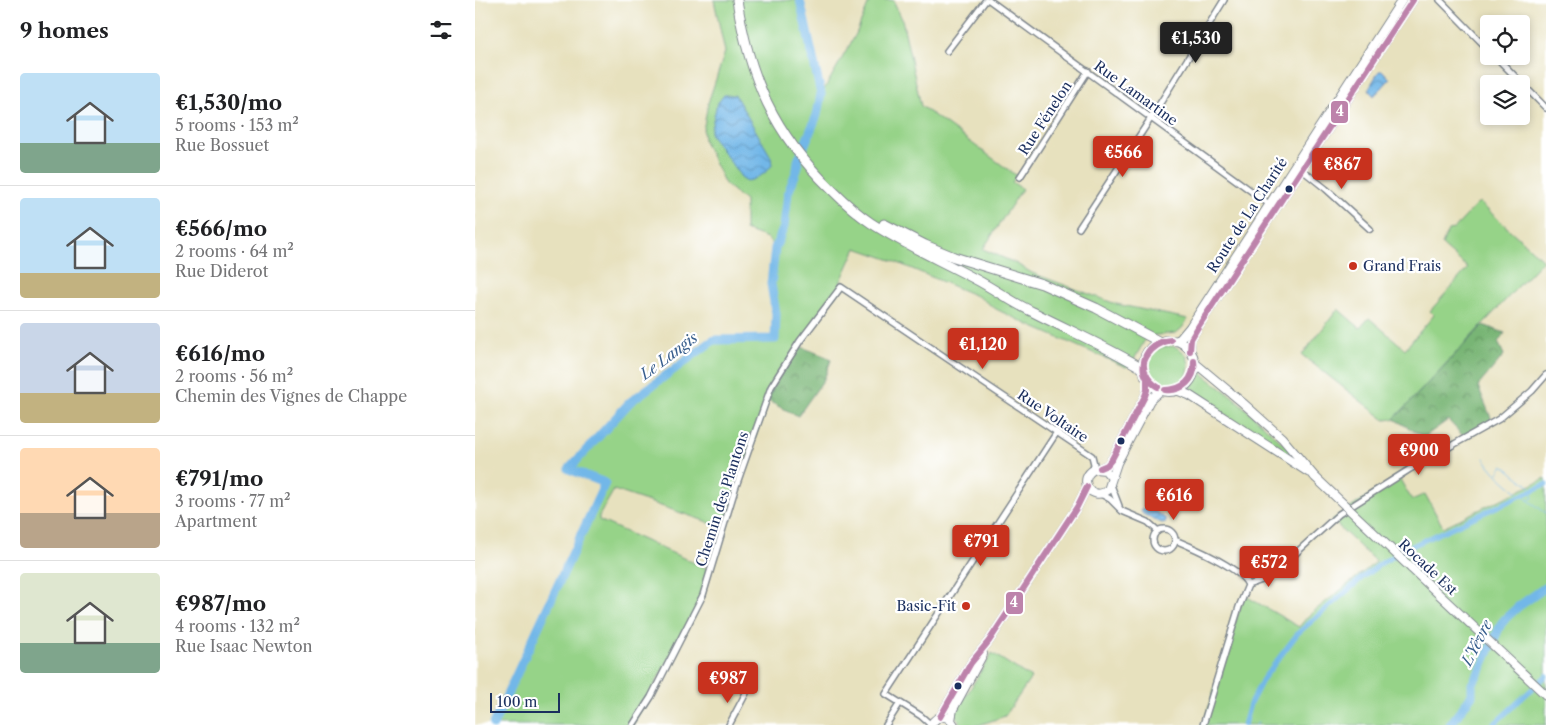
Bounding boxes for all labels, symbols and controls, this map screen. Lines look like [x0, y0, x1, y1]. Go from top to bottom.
map controls [1480, 15, 1530, 125]
button: locate [1480, 15, 1530, 65]
icon: filters [427, 16, 455, 44]
text: 9 homes [20, 18, 109, 43]
pin: €1,530 [1155, 22, 1237, 64]
text: €1,530 [1171, 28, 1221, 48]
street label: Rue Lamartine [1091, 57, 1182, 130]
button: layers [1480, 75, 1530, 125]
street label: Rue Fénelon [1014, 77, 1076, 158]
text: €1,530/mo [175, 90, 282, 115]
icon: home [60, 93, 120, 153]
line badge: 4 [1330, 100, 1349, 124]
text: 4 [1336, 102, 1344, 120]
text: 5 rooms · 153 m² [175, 115, 299, 135]
text: Rue Bossuet [175, 135, 269, 155]
pin: €566 [1093, 136, 1153, 178]
text: €566 [1104, 142, 1142, 162]
pin: €867 [1312, 148, 1372, 190]
street label: Route de La Charité [1203, 154, 1291, 276]
text: €867 [1323, 154, 1361, 174]
unlabelled marker [1284, 184, 1294, 194]
text: €566/mo [175, 216, 267, 241]
icon: home [60, 218, 120, 278]
text: 2 rooms · 64 m² [175, 241, 294, 261]
place label: Grand Frais [1363, 257, 1441, 275]
marker: Grand Frais [1347, 260, 1359, 272]
text: Rue Diderot [175, 261, 268, 281]
water label: Le Langis [635, 327, 702, 384]
pin: €1,120 [942, 328, 1024, 370]
text: €1,120 [959, 334, 1007, 354]
text: €616/mo [175, 341, 265, 366]
icon: home [60, 343, 120, 403]
text: 2 rooms · 56 m² [175, 366, 293, 386]
text: Chemin des Vignes de Chappe [175, 386, 407, 406]
street label: Rue Voltaire [1014, 386, 1092, 446]
street label: Chemin des Plantons [692, 429, 752, 569]
pin: €900 [1389, 434, 1449, 476]
unlabelled marker [1116, 436, 1126, 446]
text: €900 [1399, 440, 1439, 460]
text: €791/mo [175, 466, 263, 491]
icon: home [60, 468, 120, 528]
pin: €616 [1144, 478, 1204, 521]
text: €616 [1156, 485, 1192, 505]
text: 3 rooms · 77 m² [175, 491, 291, 511]
text: Apartment [175, 511, 257, 531]
pin: €791 [951, 524, 1011, 567]
text: €791 [963, 531, 999, 551]
street label: Rocade Est [1395, 535, 1461, 599]
pin: €572 [1239, 546, 1299, 588]
text: €572 [1251, 552, 1287, 572]
text: €987/mo [175, 591, 266, 616]
line badge: 4 [1005, 591, 1024, 615]
icon: home [60, 593, 120, 653]
text: 4 [1010, 593, 1018, 611]
place label: Basic-Fit [897, 597, 956, 615]
marker: Basic-Fit [960, 600, 972, 612]
text: 4 rooms · 132 m² [175, 616, 300, 636]
water label: L'Yèvre [1457, 616, 1496, 670]
text: Rue Isaac Newton [175, 636, 312, 656]
pin: €987 [698, 662, 758, 704]
text: €987 [709, 668, 747, 688]
unlabelled marker [953, 681, 963, 691]
scale bar [490, 690, 560, 713]
text: 100 m [497, 693, 537, 711]

